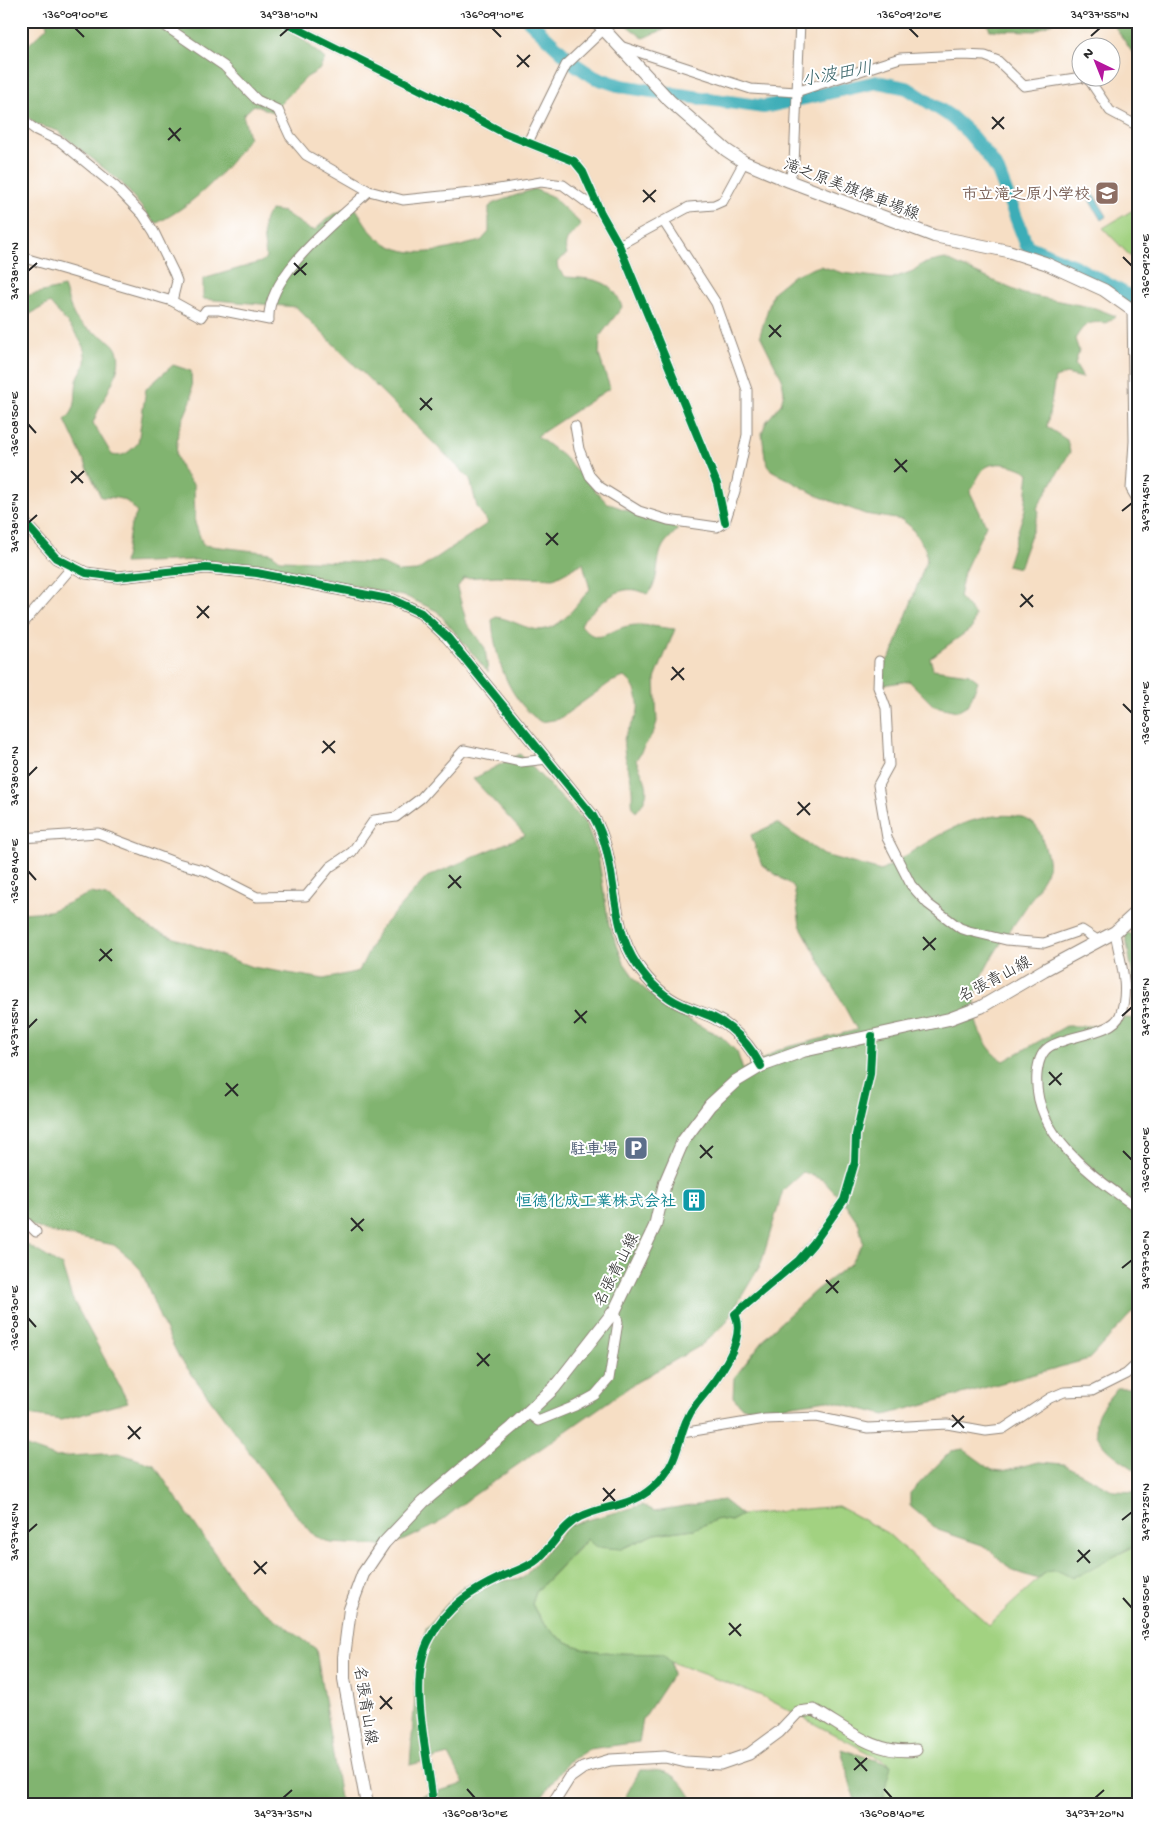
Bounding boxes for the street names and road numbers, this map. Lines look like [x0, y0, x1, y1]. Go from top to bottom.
street label: 滝之原美旗停車場線 [780, 155, 922, 226]
street label: 名張青山線 [955, 952, 1035, 1008]
street label: 名張青山線 [590, 1230, 645, 1311]
street label: 名張青山線 [348, 1664, 381, 1747]

